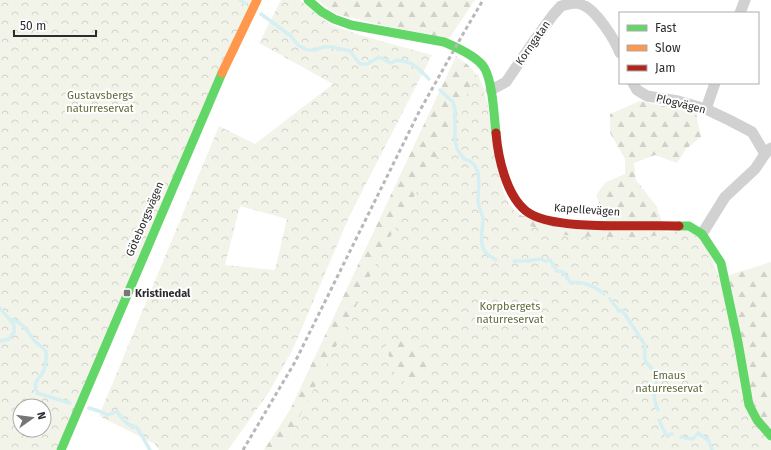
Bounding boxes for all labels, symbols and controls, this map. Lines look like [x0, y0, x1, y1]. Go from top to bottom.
scale bar [14, 12, 96, 38]
legend [619, 12, 759, 84]
street label: Korngatan [513, 18, 553, 68]
text: 50 m [20, 19, 46, 33]
text: Fast [655, 21, 677, 35]
text: Slow [655, 41, 681, 55]
text: Jam [655, 61, 675, 75]
park label: Gustavsbergs naturreservat [66, 89, 134, 115]
street label: Plogvägen [655, 92, 707, 116]
street label: Göteborgsvägen [123, 180, 167, 258]
street label: Kapellevägen [553, 201, 621, 219]
place label: Kristinedal [135, 287, 191, 300]
marker: Kristinedal [122, 288, 132, 298]
park label: Korpbergets naturreservat [476, 300, 544, 326]
park label: Emaus naturreservat [635, 369, 703, 395]
north arrow [12, 398, 52, 438]
text: N [34, 411, 48, 421]

